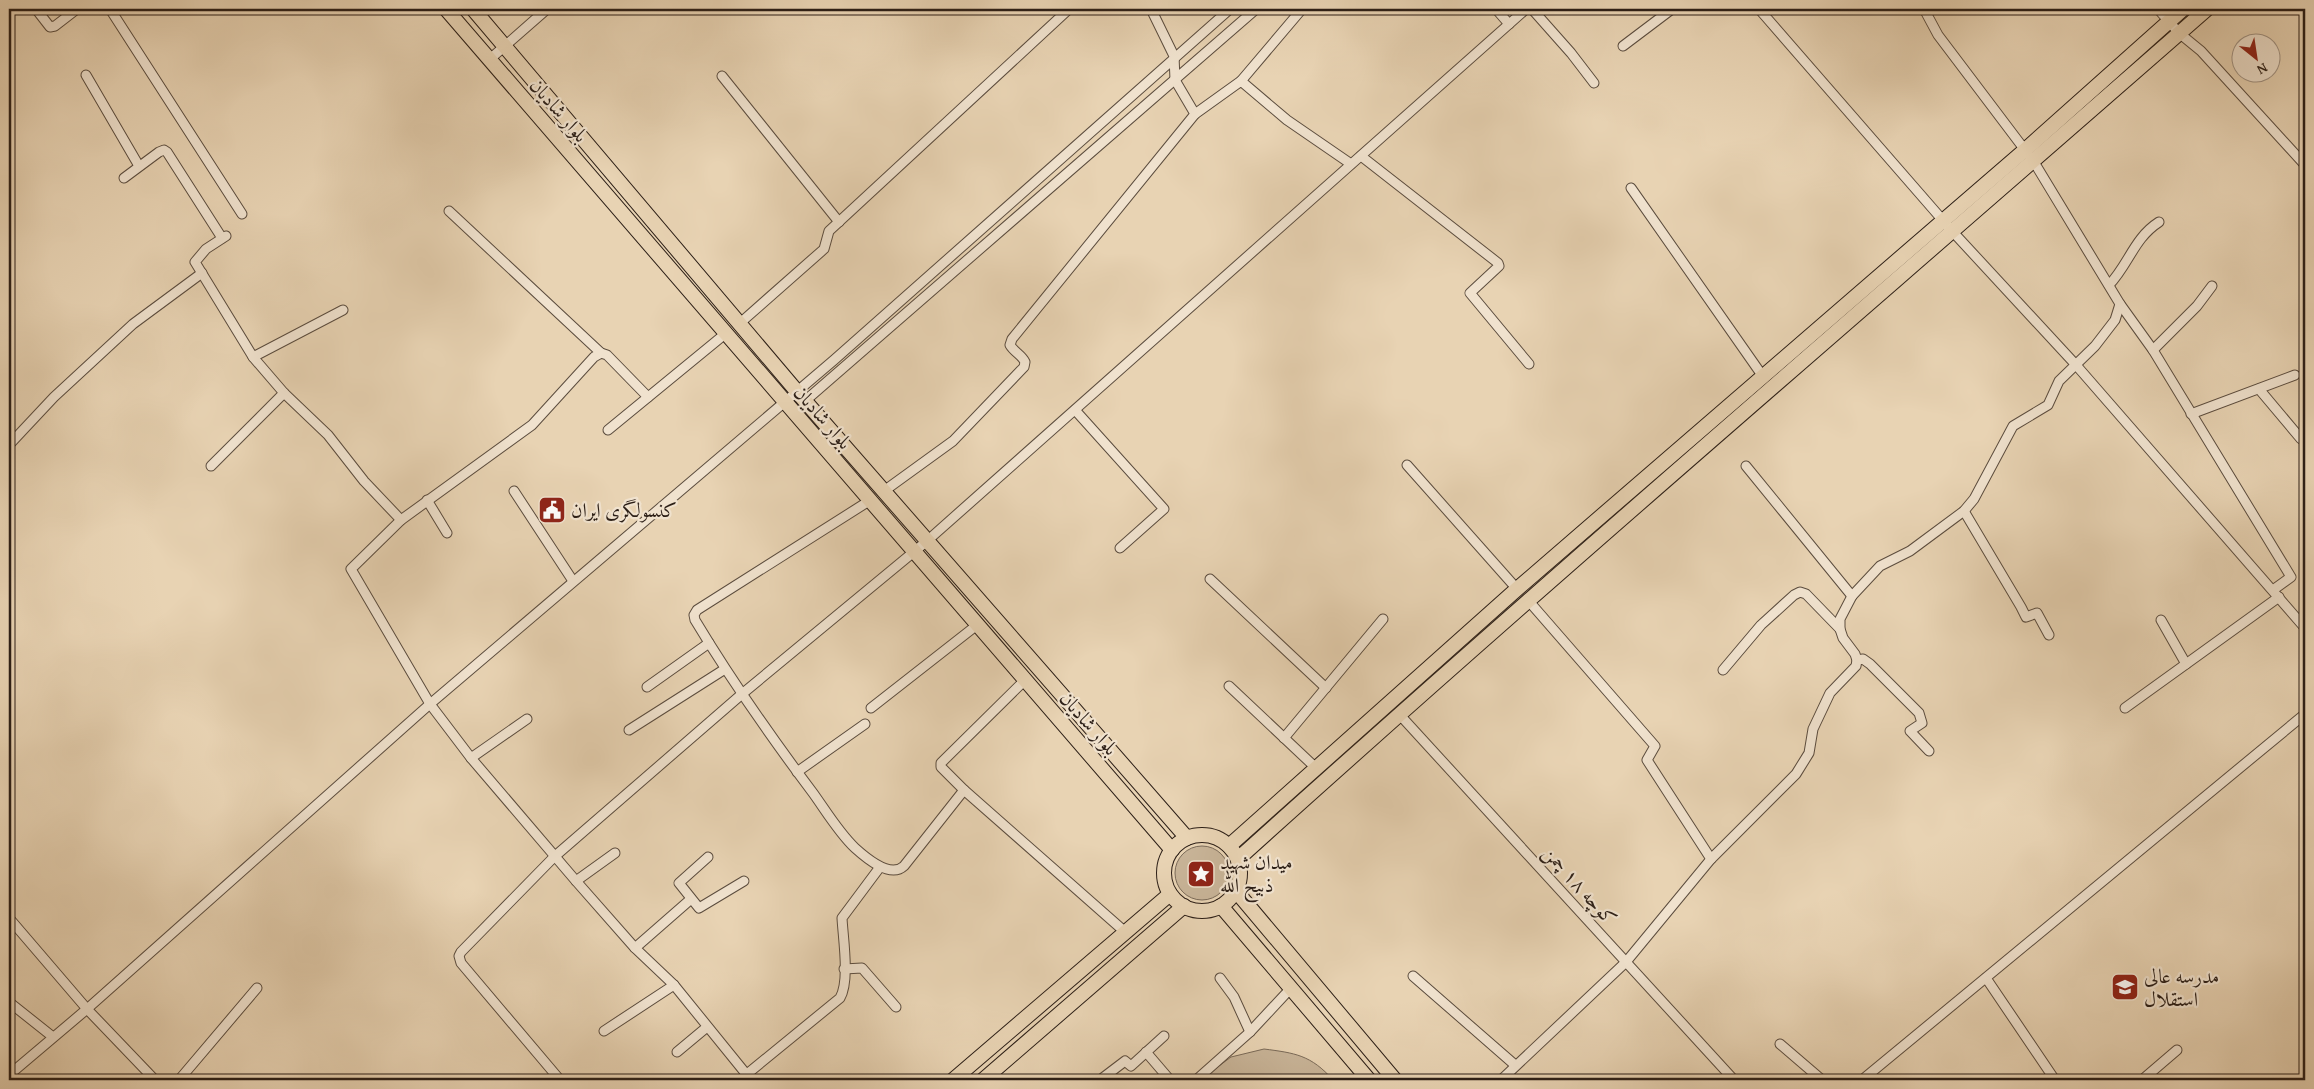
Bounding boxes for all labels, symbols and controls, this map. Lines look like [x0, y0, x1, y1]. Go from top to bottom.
north arrow [2232, 32, 2282, 82]
text: N [2253, 58, 2272, 81]
street label: بلوار شادیان [523, 71, 595, 148]
street label: بلوار شادیان [787, 378, 859, 455]
public building icon: کنسولگری ایران [537, 495, 567, 525]
place label: کنسولگری ایران [571, 495, 677, 524]
street label: بلوار شادیان [1053, 684, 1125, 761]
street label: كوچه ١٨ چمن [1537, 838, 1624, 931]
place label: میدان شهید ذبیح الله [1220, 847, 1293, 903]
place icon: میدان شهید ذبیح الله [1186, 859, 1216, 889]
place label: مدرسه عالی استقلال [2144, 961, 2219, 1013]
school or university icon: مدرسه عالی استقلال [2110, 972, 2140, 1002]

